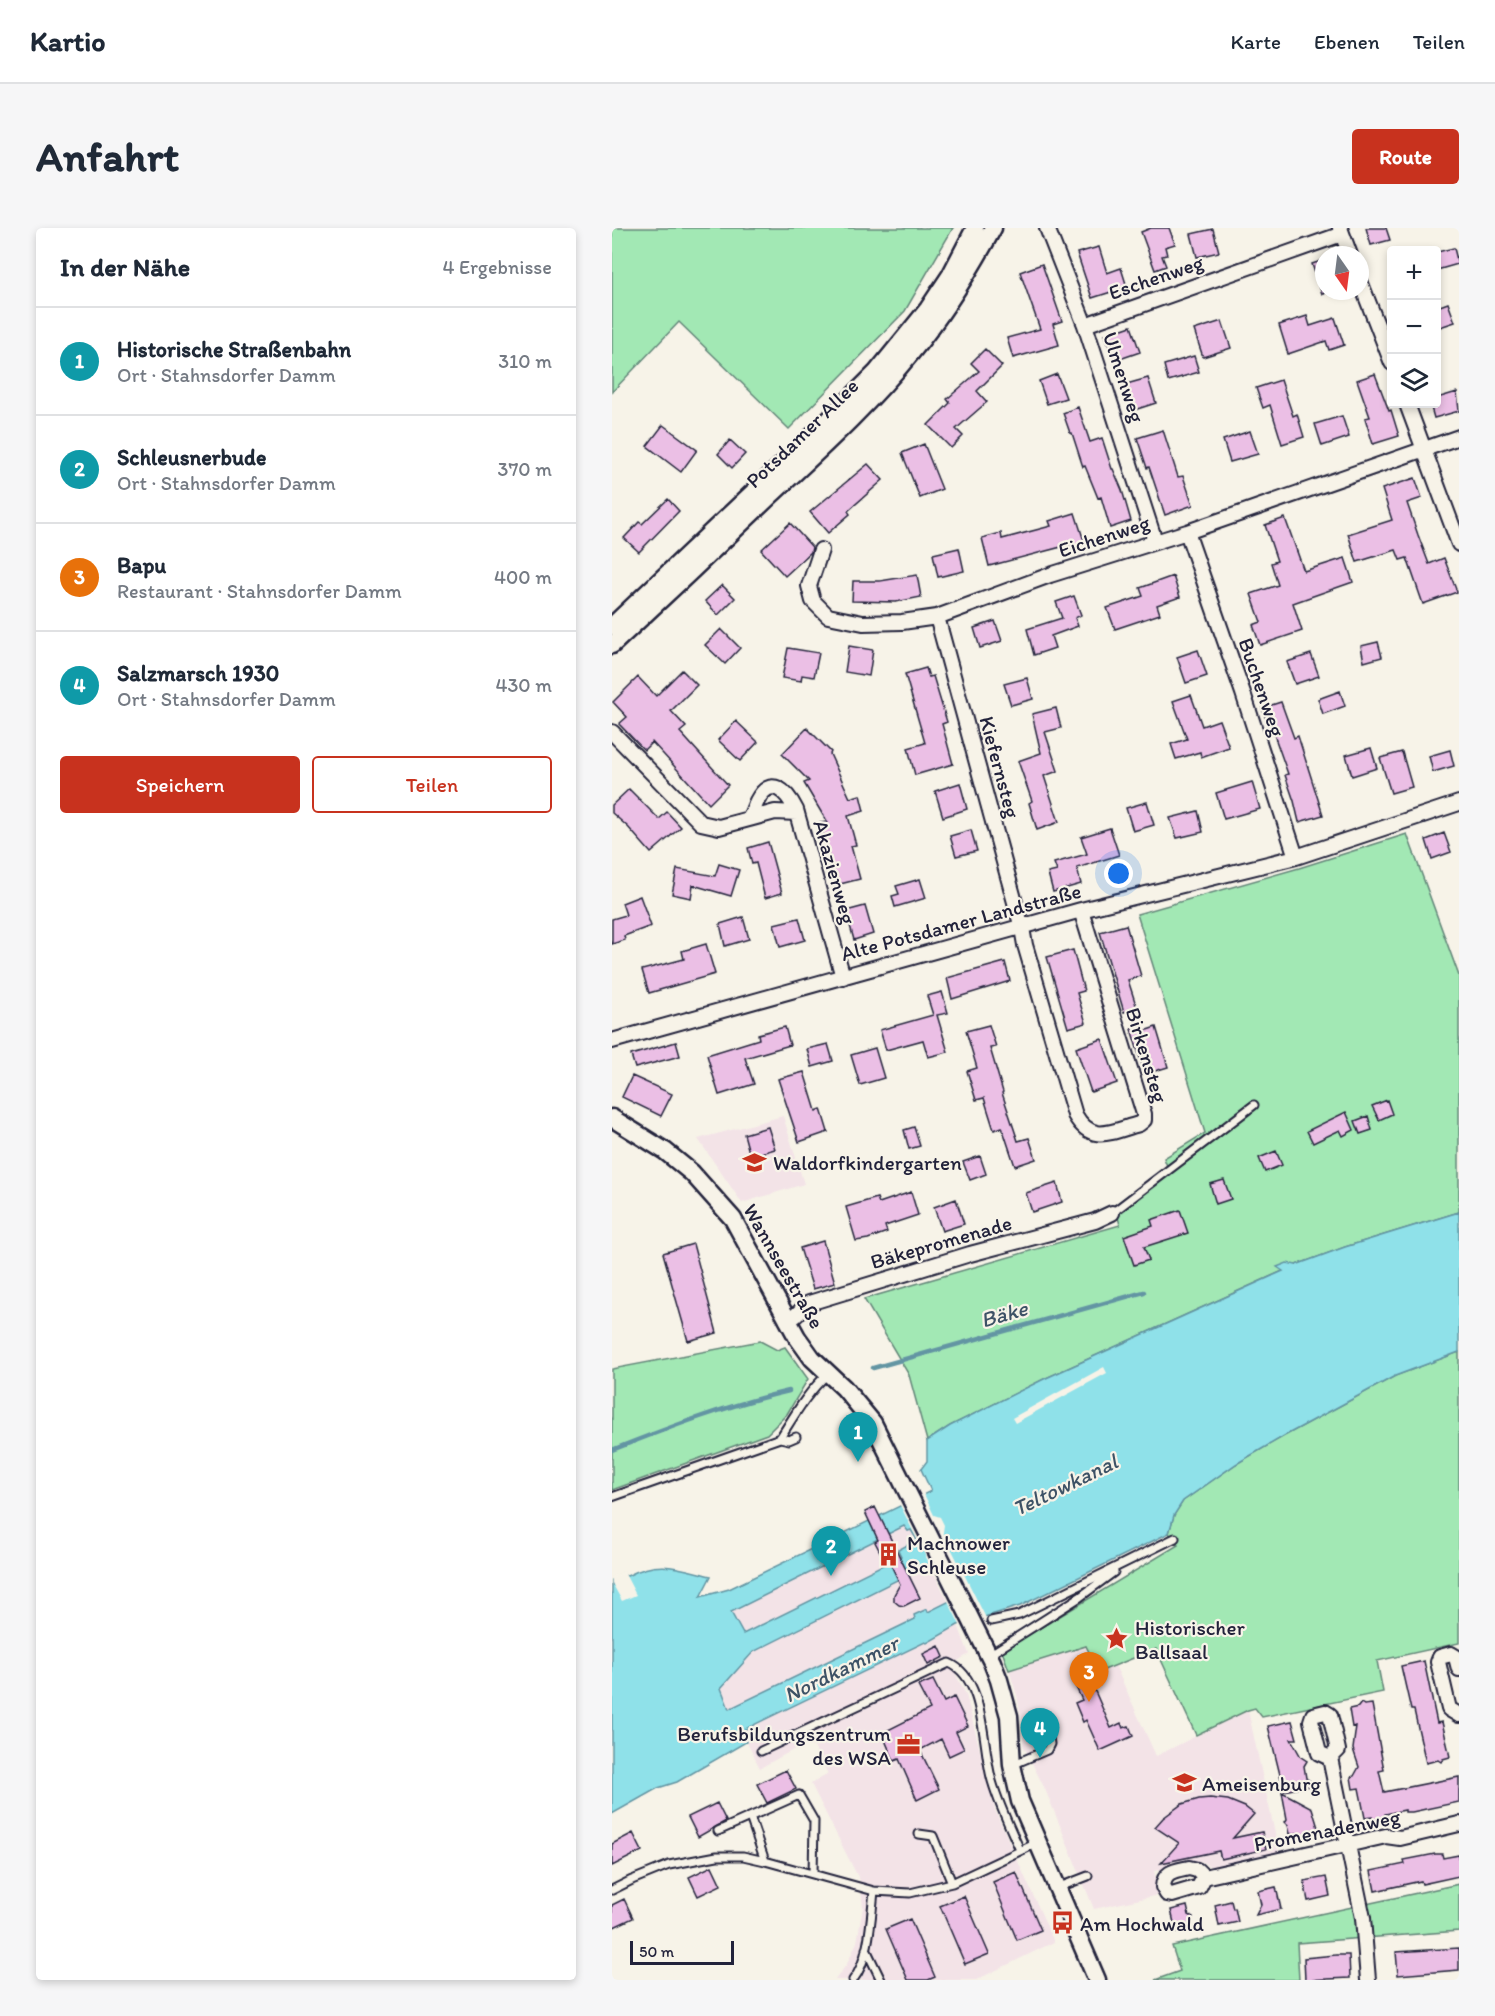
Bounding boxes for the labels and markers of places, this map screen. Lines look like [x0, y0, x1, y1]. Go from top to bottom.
school or university icon: Waldorfkindergarten [742, 1149, 768, 1175]
place label: Waldorfkindergarten [773, 1150, 962, 1175]
pin: 1 [838, 1412, 878, 1462]
pin: 2 [812, 1526, 850, 1576]
place label: Machnower Schleuse [907, 1530, 1010, 1579]
building icon: Machnower Schleuse [876, 1541, 902, 1567]
place label: Historischer Ballsaal [1135, 1615, 1246, 1664]
place icon: Historischer Ballsaal [1104, 1626, 1130, 1652]
pin: 3 [1070, 1652, 1108, 1702]
pin: 4 [1020, 1708, 1060, 1758]
place label: Berufsbildungszentrum des WSA [677, 1721, 892, 1770]
office icon: Berufsbildungszentrum des WSA [896, 1732, 922, 1758]
school or university icon: Ameisenburg [1171, 1770, 1197, 1796]
place label: Ameisenburg [1202, 1771, 1321, 1796]
bus stop icon: Am Hochwald [1049, 1910, 1075, 1936]
place label: Am Hochwald [1080, 1911, 1204, 1936]

